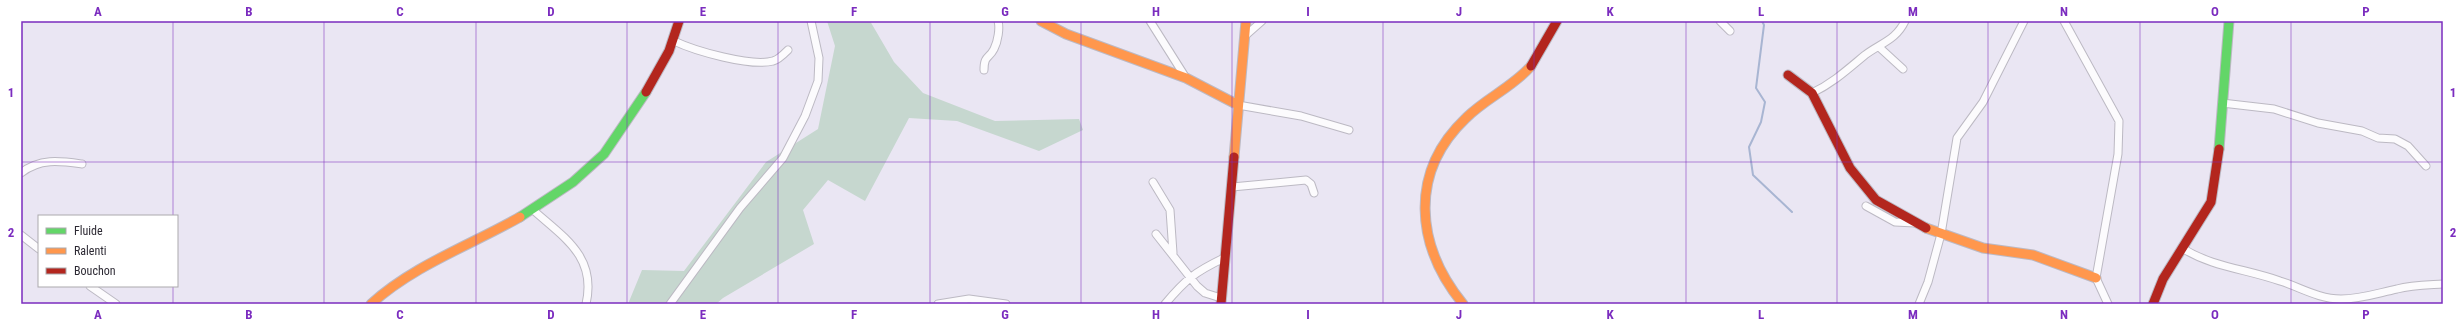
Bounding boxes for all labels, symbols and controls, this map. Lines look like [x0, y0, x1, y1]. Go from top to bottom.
text: A [94, 4, 102, 19]
text: B [245, 4, 253, 19]
text: C [396, 4, 404, 19]
text: D [547, 4, 555, 19]
text: E [700, 4, 707, 19]
text: F [851, 4, 857, 19]
text: G [1001, 4, 1009, 19]
text: H [1152, 4, 1160, 19]
text: I [1306, 4, 1310, 19]
text: J [1456, 4, 1462, 19]
text: K [1606, 4, 1614, 19]
text: L [1758, 4, 1764, 19]
text: M [1908, 4, 1918, 19]
text: N [2060, 4, 2068, 19]
text: O [2211, 4, 2219, 19]
text: P [2362, 4, 2370, 19]
text: 1 [8, 85, 14, 100]
text: 1 [2450, 85, 2456, 100]
legend [38, 215, 178, 287]
text: Fluide [74, 224, 103, 238]
text: 2 [8, 225, 15, 240]
text: 2 [2450, 225, 2457, 240]
text: Ralenti [74, 244, 107, 258]
text: Bouchon [74, 264, 116, 278]
text: A [94, 307, 102, 322]
text: B [245, 307, 253, 322]
text: C [396, 307, 404, 322]
text: D [547, 307, 555, 322]
text: E [700, 307, 707, 322]
text: F [851, 307, 857, 322]
text: G [1001, 307, 1009, 322]
text: H [1152, 307, 1160, 322]
text: I [1306, 307, 1310, 322]
text: J [1456, 307, 1462, 322]
text: K [1606, 307, 1614, 322]
text: L [1758, 307, 1764, 322]
text: M [1908, 307, 1918, 322]
text: N [2060, 307, 2068, 322]
text: O [2211, 307, 2219, 322]
text: P [2362, 307, 2370, 322]

